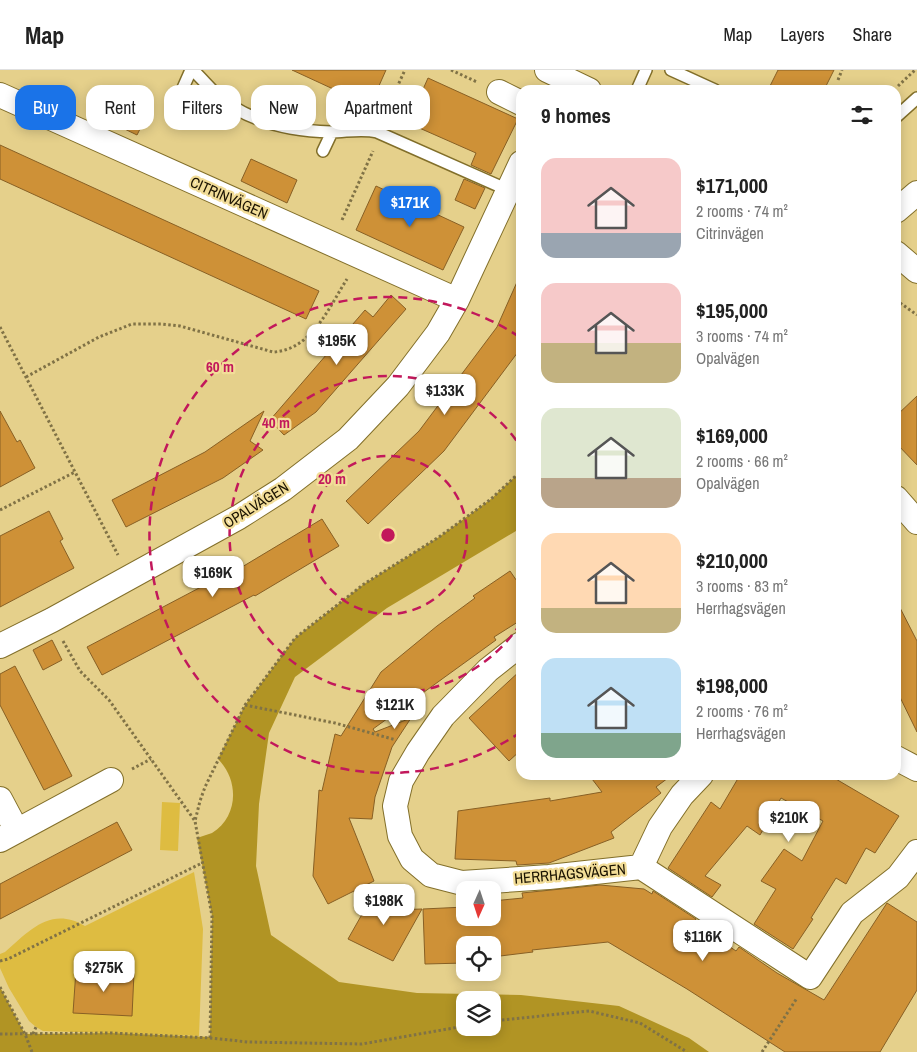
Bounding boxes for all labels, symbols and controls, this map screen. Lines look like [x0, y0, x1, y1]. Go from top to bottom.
text: Map [25, 19, 64, 51]
text: Map [724, 22, 752, 47]
text: Layers [780, 22, 825, 47]
text: Share [853, 22, 892, 47]
chip: Buy [15, 85, 76, 130]
chip: Rent [86, 85, 154, 130]
chip: Filters [164, 85, 241, 130]
chip: New [251, 85, 316, 130]
chip: Apartment [326, 85, 430, 130]
text: 9 homes [541, 101, 611, 130]
icon: filters [848, 101, 876, 129]
street label: CITRINVÄGEN [187, 171, 271, 224]
text: $171,000 [696, 171, 768, 200]
icon: home [581, 178, 641, 238]
pin: $171K [375, 186, 445, 228]
text: $171K [391, 191, 429, 213]
text: 2 rooms · 74 m² [696, 200, 788, 222]
text: Citrinvägen [696, 222, 764, 244]
text: $195,000 [696, 296, 768, 325]
icon: home [581, 303, 641, 363]
pin: $195K [302, 324, 372, 366]
text: 3 rooms · 74 m² [696, 325, 788, 347]
text: $195K [318, 329, 356, 351]
text: Opalvägen [696, 347, 759, 369]
text: 60 m [206, 356, 234, 377]
pin: $133K [410, 374, 480, 416]
text: $133K [426, 379, 464, 401]
text: 40 m [262, 412, 290, 433]
text: $169,000 [696, 421, 768, 450]
icon: home [581, 428, 641, 488]
text: 2 rooms · 66 m² [696, 450, 788, 472]
text: 20 m [318, 468, 346, 489]
text: Opalvägen [696, 472, 759, 494]
street label: OPALVÄGEN [219, 476, 292, 533]
centre of rings [379, 526, 397, 544]
text: $210,000 [696, 546, 768, 575]
icon: home [581, 553, 641, 613]
pin: $169K [178, 556, 248, 598]
text: $169K [194, 561, 232, 583]
text: 3 rooms · 83 m² [696, 575, 788, 597]
text: Herrhagsvägen [696, 597, 786, 619]
text: $198,000 [696, 671, 768, 700]
icon: home [581, 678, 641, 738]
pin: $121K [360, 688, 430, 730]
text: $121K [376, 693, 414, 715]
text: 2 rooms · 76 m² [696, 700, 788, 722]
text: Herrhagsvägen [696, 722, 786, 744]
pin: $210K [754, 800, 824, 843]
text: $210K [770, 806, 808, 828]
street label: HERRHAGSVÄGEN [513, 858, 627, 889]
north arrow [456, 881, 501, 926]
map controls [456, 881, 501, 1036]
pin: $198K [349, 884, 419, 926]
text: $198K [365, 889, 403, 911]
pin: $116K [668, 920, 738, 962]
text: $116K [684, 925, 722, 947]
button: locate [456, 936, 501, 981]
pin: $275K [69, 950, 139, 993]
text: $275K [85, 956, 123, 978]
button: layers [456, 991, 501, 1036]

